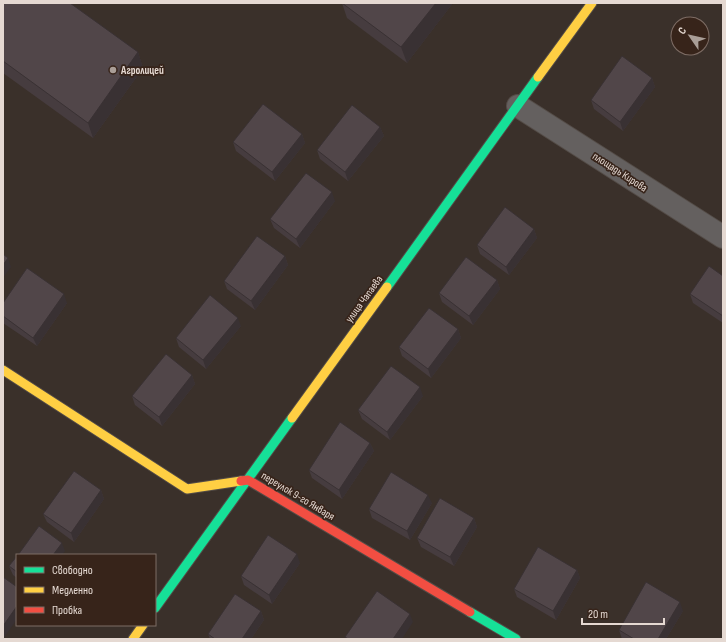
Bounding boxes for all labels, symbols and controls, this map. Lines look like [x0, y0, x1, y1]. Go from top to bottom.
north arrow [670, 16, 710, 56]
text: С [675, 24, 689, 37]
place label: Агролицей [120, 64, 164, 77]
marker: Агролицей [108, 65, 118, 75]
street label: площадь Кирова [590, 150, 650, 194]
street label: улица Чапаева [343, 273, 385, 325]
street label: переулок 9-го Января [259, 469, 337, 523]
legend [16, 554, 156, 626]
text: Свободно [52, 563, 93, 578]
text: Медленно [52, 583, 93, 598]
scale bar [582, 600, 664, 626]
text: Пробка [52, 603, 83, 618]
text: 20 m [588, 607, 608, 622]

